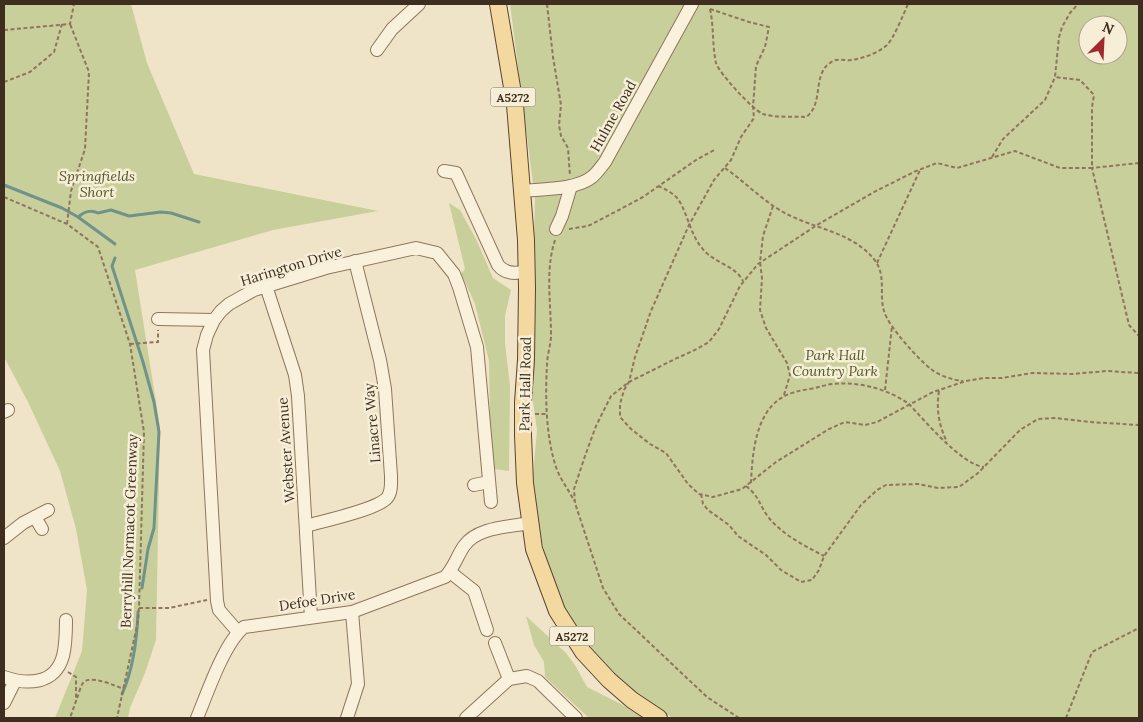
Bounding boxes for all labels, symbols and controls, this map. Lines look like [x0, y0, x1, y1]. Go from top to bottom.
north arrow [1078, 15, 1128, 65]
text: N [1100, 18, 1117, 39]
street label: Hulme Road [586, 77, 640, 155]
road number: A5272 [490, 88, 536, 106]
park label: Springfields Short [59, 167, 135, 201]
street label: Harington Drive [238, 242, 344, 290]
street label: Park Hall Road [515, 337, 535, 431]
park label: Park Hall Country Park [792, 346, 878, 380]
street label: Linacre Way [359, 382, 384, 464]
street label: Webster Avenue [273, 396, 299, 503]
street label: Berryhill Normacot Greenway [117, 433, 141, 628]
street label: Defoe Drive [277, 585, 357, 615]
road number: A5272 [550, 626, 594, 646]

